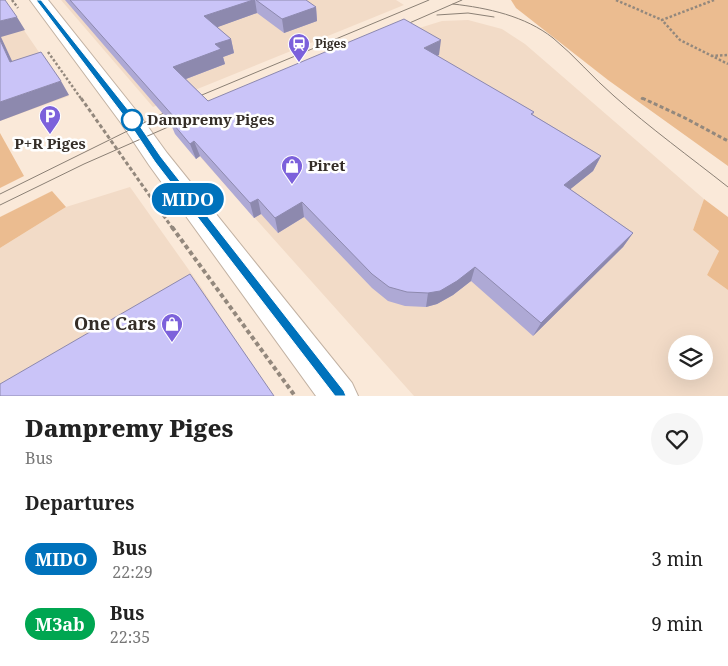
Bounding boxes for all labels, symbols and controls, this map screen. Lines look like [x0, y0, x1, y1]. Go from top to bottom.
station icon: Piges [287, 32, 311, 63]
place label: Piges [315, 35, 346, 52]
parking icon: P+R Piges [38, 104, 62, 135]
marker: Dampremy Piges [121, 109, 143, 131]
place label: Dampremy Piges [147, 109, 275, 129]
place label: P+R Piges [14, 133, 86, 153]
shop icon: Piret [280, 154, 304, 185]
place label: Piret [308, 155, 345, 175]
line badge: MIDO [153, 183, 223, 215]
text: MIDO [162, 187, 214, 211]
place label: One Cars [74, 311, 156, 335]
shop icon: One Cars [160, 312, 184, 343]
map controls [668, 335, 713, 380]
button: layers [668, 335, 713, 380]
text: Dampremy Piges [25, 411, 233, 444]
button: heart [651, 413, 703, 465]
text: Bus [25, 447, 53, 469]
text: Departures [25, 490, 134, 516]
text: Bus [112, 535, 147, 561]
text: 3 min [651, 546, 703, 572]
text: MIDO [35, 547, 87, 571]
text: 22:29 [112, 561, 153, 583]
text: Bus [110, 600, 144, 626]
text: 9 min [651, 611, 703, 637]
text: M3ab [35, 612, 85, 636]
text: 22:35 [110, 626, 150, 648]

